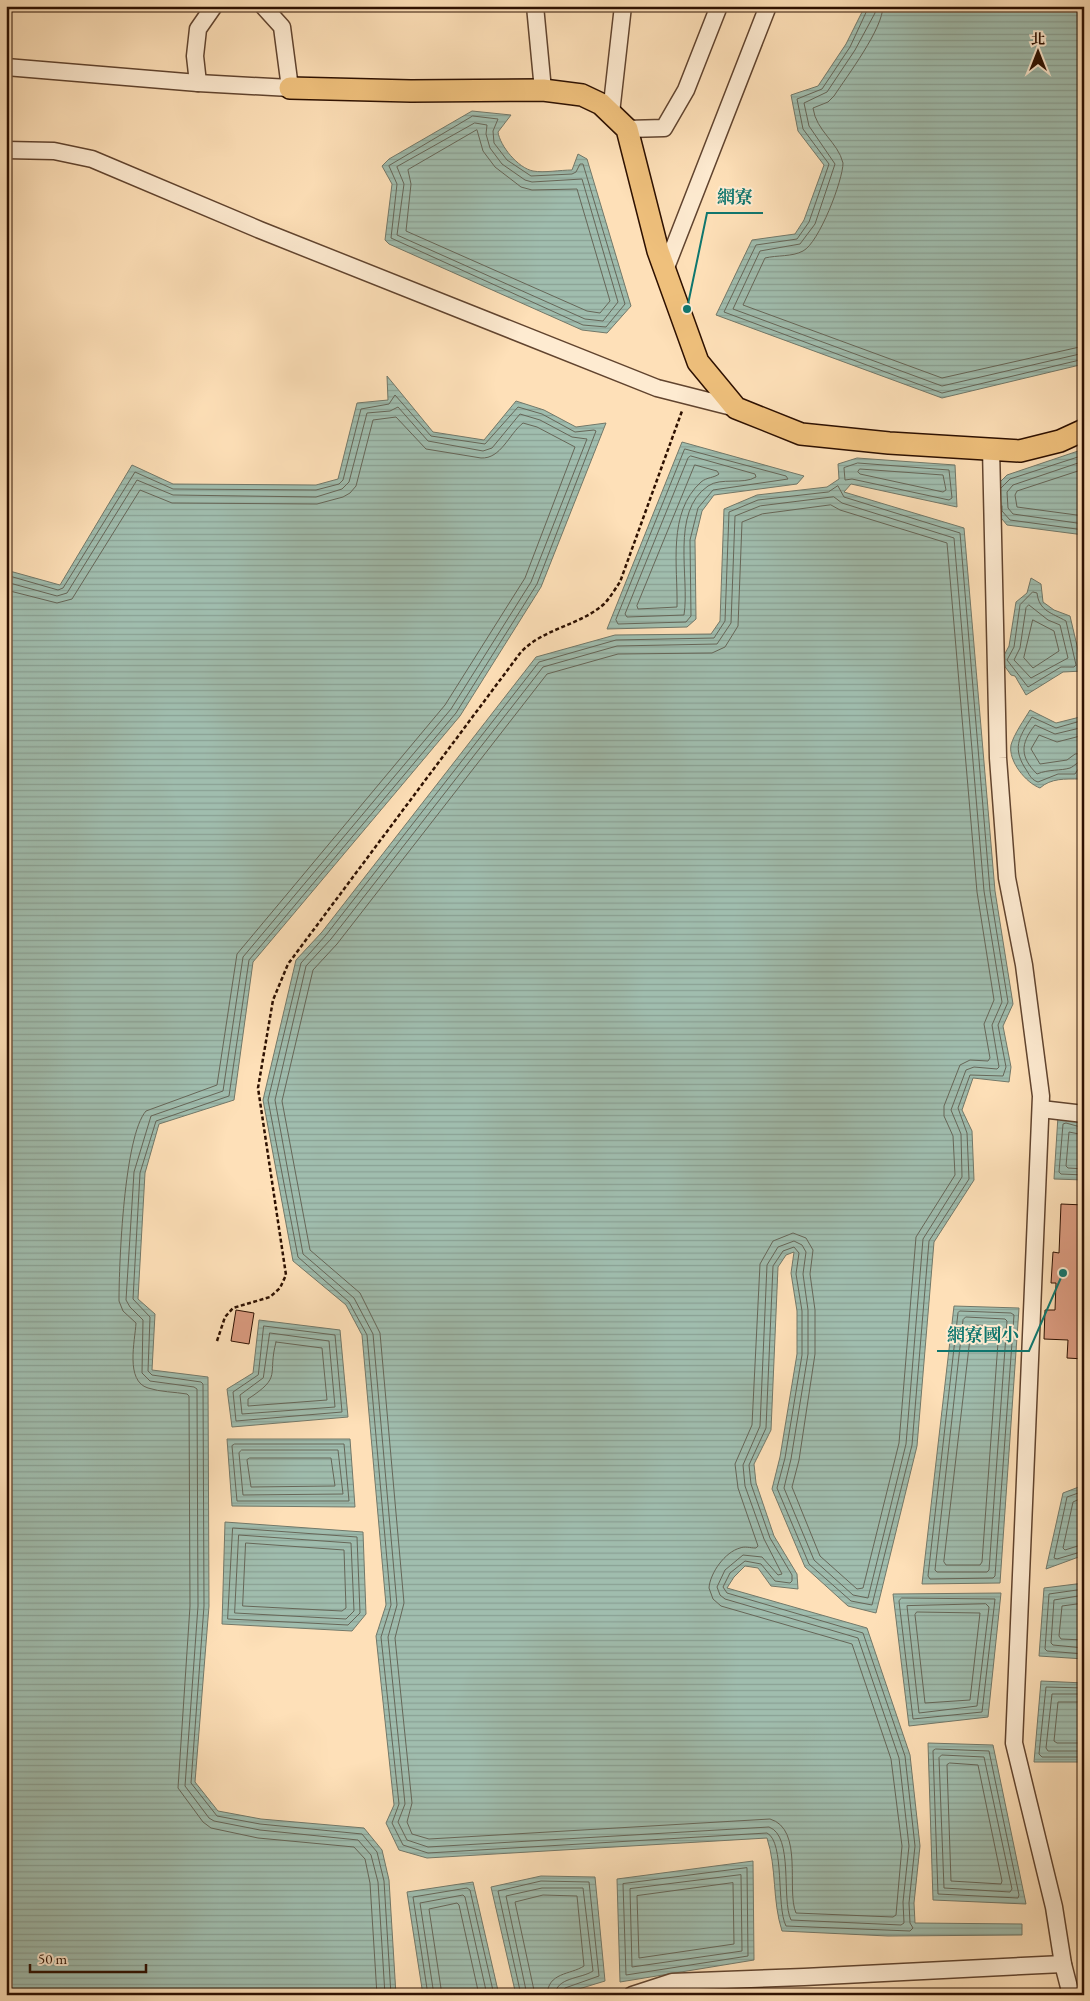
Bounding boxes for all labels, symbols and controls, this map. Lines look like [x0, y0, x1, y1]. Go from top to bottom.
north arrow [1012, 28, 1062, 78]
text: 北 [1031, 30, 1045, 48]
callout: 網寮 [707, 180, 763, 213]
text: 網寮 [717, 185, 753, 208]
callout: 網寮國小 [937, 1318, 1029, 1351]
text: 網寮國小 [947, 1323, 1019, 1346]
scale bar [30, 1941, 146, 1973]
text: 50 m [38, 1949, 67, 1968]

